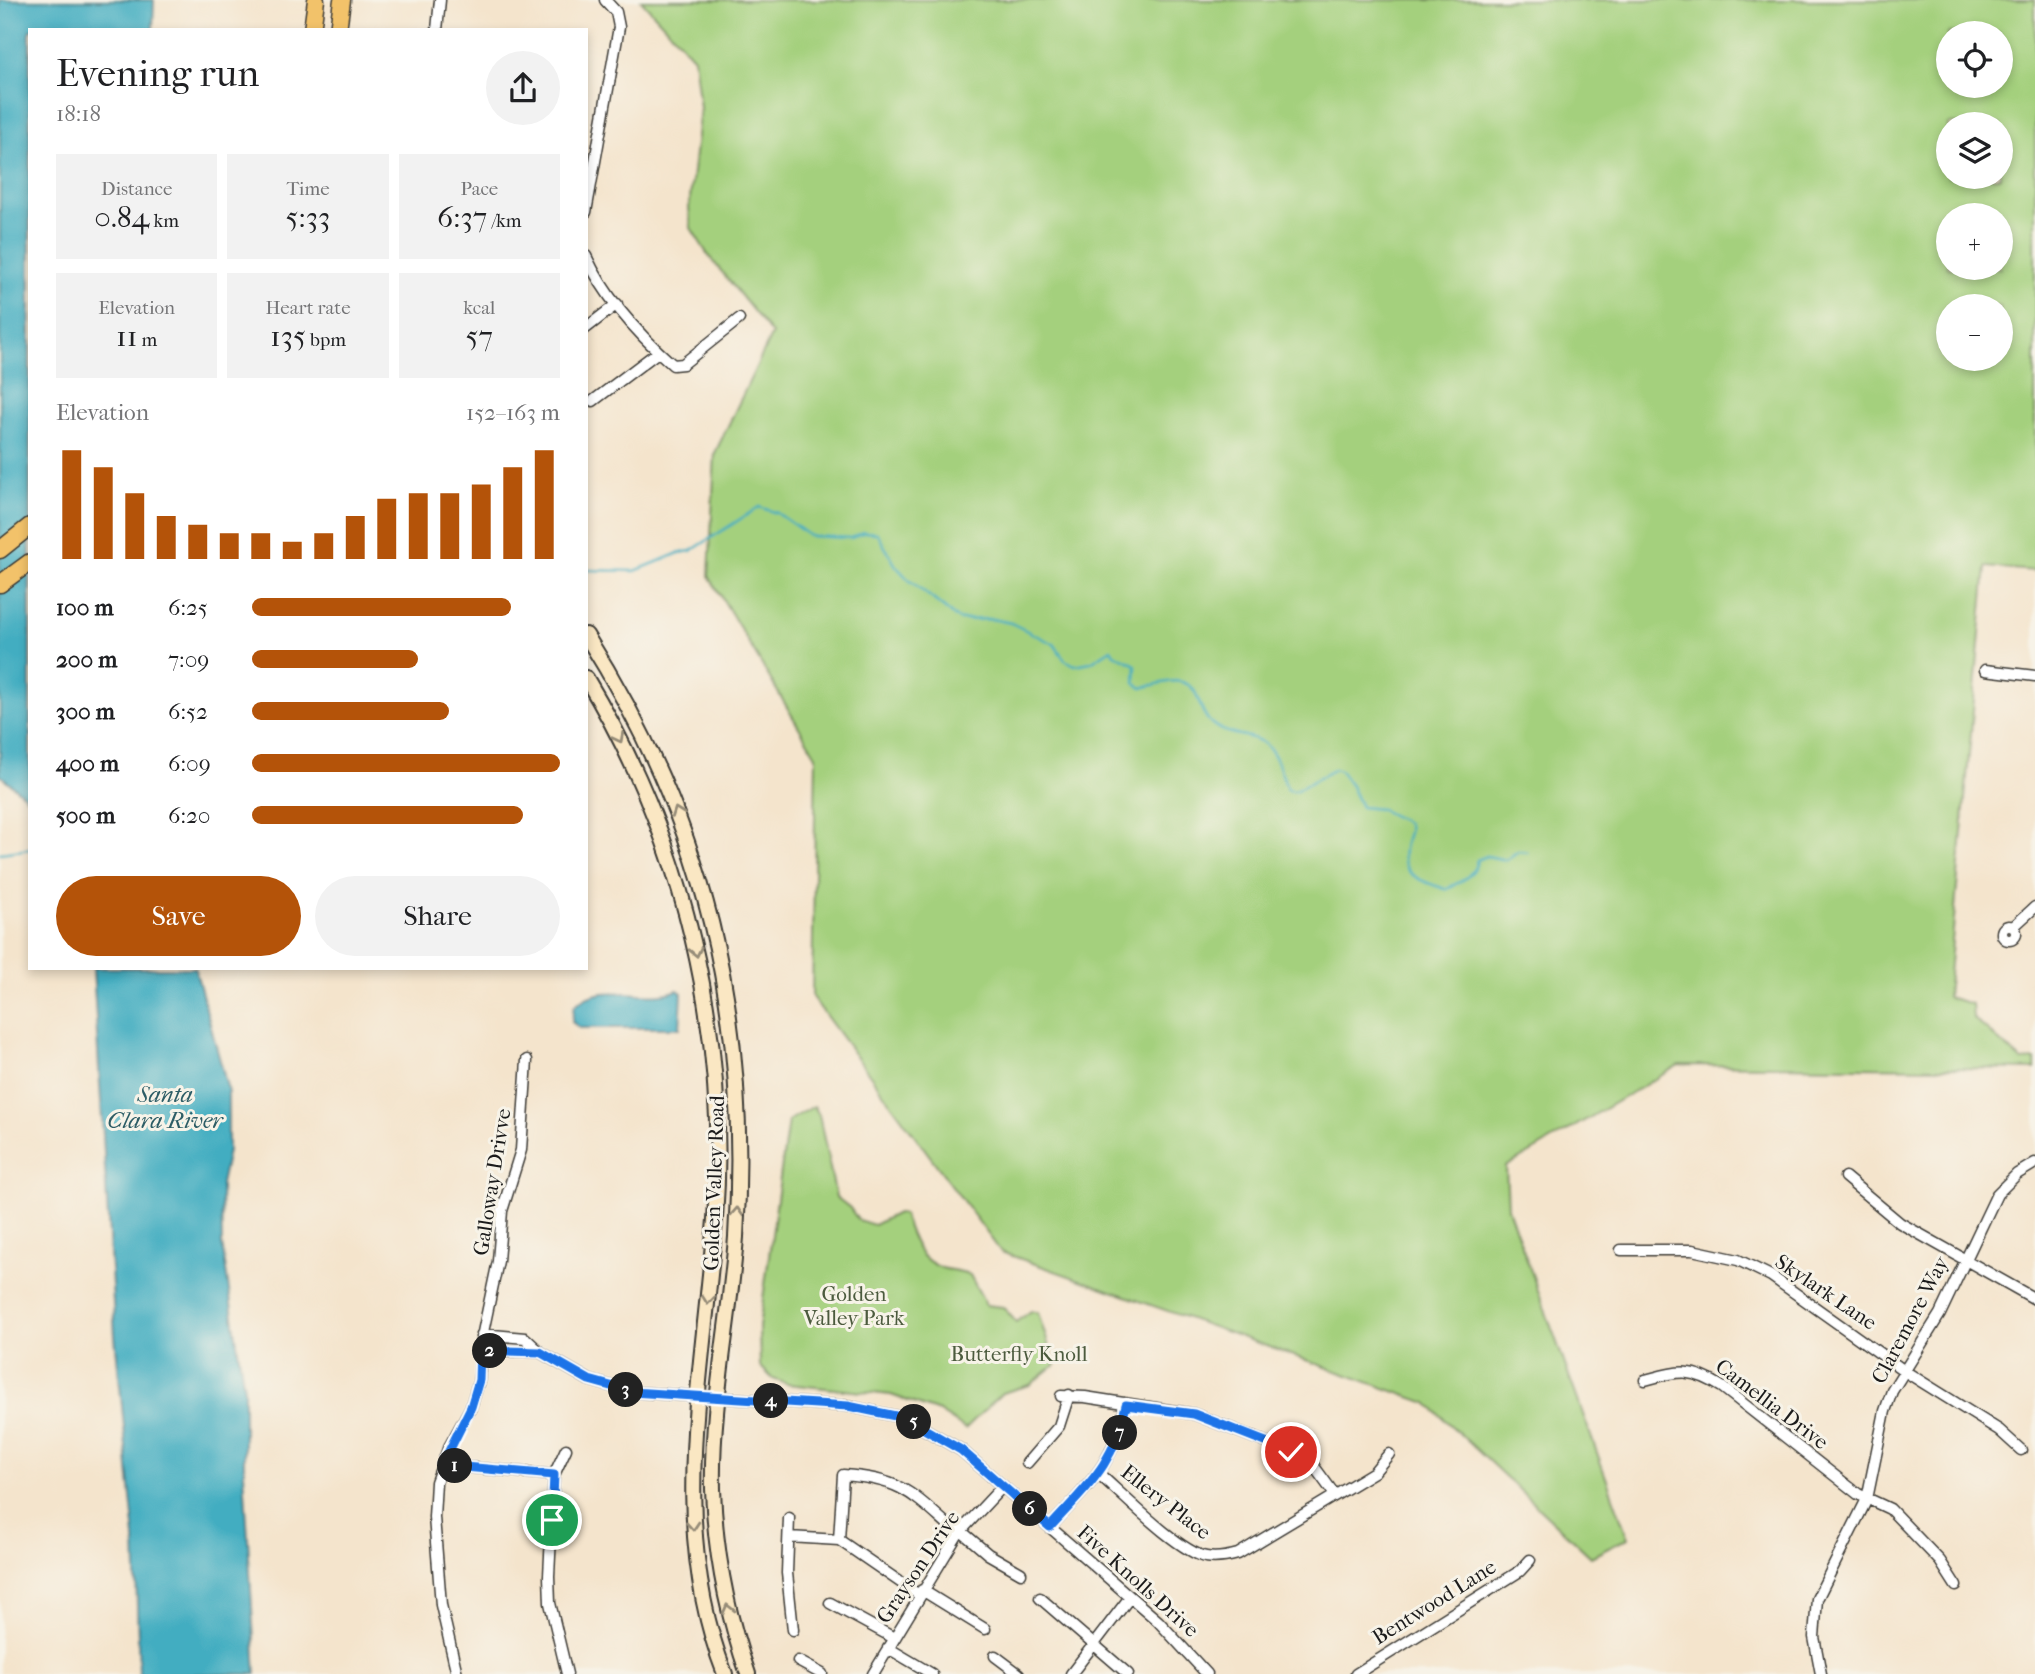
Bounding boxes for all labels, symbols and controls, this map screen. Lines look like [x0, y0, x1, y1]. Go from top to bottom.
map controls [1936, 21, 2013, 371]
button: locate [1936, 21, 2013, 98]
text: Evening run [56, 51, 259, 96]
button: share [486, 51, 560, 125]
text: 18:18 [56, 100, 101, 127]
button: layers [1936, 112, 2013, 189]
text: Distance [101, 178, 172, 200]
text: Time [286, 178, 330, 200]
text: Pace [460, 178, 498, 200]
text: 0.84 [94, 200, 149, 235]
text: 5:33 [286, 200, 330, 235]
text: 6:37 [437, 200, 487, 235]
button: + [1936, 203, 2013, 280]
text: km [149, 210, 179, 232]
text: /km [487, 210, 522, 232]
button: − [1936, 294, 2013, 371]
text: Elevation [98, 297, 175, 319]
text: Heart rate [265, 297, 351, 319]
text: kcal [463, 297, 495, 319]
text: 11 [116, 319, 137, 354]
text: 135 [270, 319, 306, 354]
text: 57 [466, 319, 493, 354]
text: m [137, 329, 157, 351]
text: bpm [306, 329, 346, 351]
text: Elevation [56, 399, 149, 426]
text: 152–163 m [466, 399, 560, 426]
text: 100 m [56, 594, 114, 621]
text: 6:25 [168, 594, 208, 621]
text: 200 m [56, 646, 117, 673]
text: 7:09 [168, 646, 209, 673]
text: 300 m [56, 698, 115, 725]
text: 6:52 [168, 698, 208, 725]
one-way arrow [611, 731, 625, 743]
text: 400 m [56, 750, 119, 777]
text: 6:09 [168, 750, 211, 777]
text: 500 m [56, 802, 115, 829]
text: 6:20 [168, 802, 211, 829]
one-way arrow [671, 807, 685, 819]
button: Save [56, 876, 301, 956]
button: Share [315, 876, 560, 956]
one-way arrow [687, 946, 702, 958]
water label: Santa Clara River [107, 1081, 224, 1134]
street label: Golden Valley Road [699, 1094, 729, 1271]
street label: Galloway Drivve [469, 1107, 515, 1257]
one-way arrow [729, 1206, 744, 1217]
street label: Skylark Lane [1771, 1249, 1881, 1335]
street label: Claremore Way [1867, 1252, 1954, 1388]
park label: Golden Valley Park [802, 1282, 905, 1330]
one-way arrow [701, 1294, 716, 1305]
pin: 2 [472, 1334, 508, 1368]
text: 2 [485, 1339, 494, 1361]
park label: Butterfly Knoll [951, 1342, 1088, 1366]
street label: Camellia Drive [1711, 1354, 1833, 1454]
pin: 3 [608, 1372, 644, 1408]
text: 3 [622, 1378, 629, 1400]
pin: 4 [754, 1384, 788, 1418]
text: 4 [765, 1389, 776, 1411]
pin: 5 [897, 1404, 932, 1440]
text: 5 [909, 1410, 918, 1432]
pin: 7 [1102, 1416, 1138, 1450]
text: 7 [1115, 1421, 1124, 1443]
pin [1261, 1422, 1321, 1482]
icon: check [1272, 1433, 1310, 1471]
pin: 1 [438, 1448, 472, 1484]
text: 1 [451, 1454, 458, 1476]
street label: Ellery Place [1116, 1460, 1216, 1544]
pin [522, 1490, 582, 1550]
pin: 6 [1012, 1492, 1048, 1526]
text: 6 [1024, 1497, 1035, 1519]
icon: arrive [533, 1501, 571, 1539]
street label: Grayson Drive [872, 1506, 964, 1628]
street label: Five Knolls Drive [1072, 1520, 1204, 1642]
one-way arrow [685, 1521, 700, 1532]
street label: Bentwood Lane [1368, 1554, 1500, 1650]
one-way arrow [722, 1603, 736, 1615]

